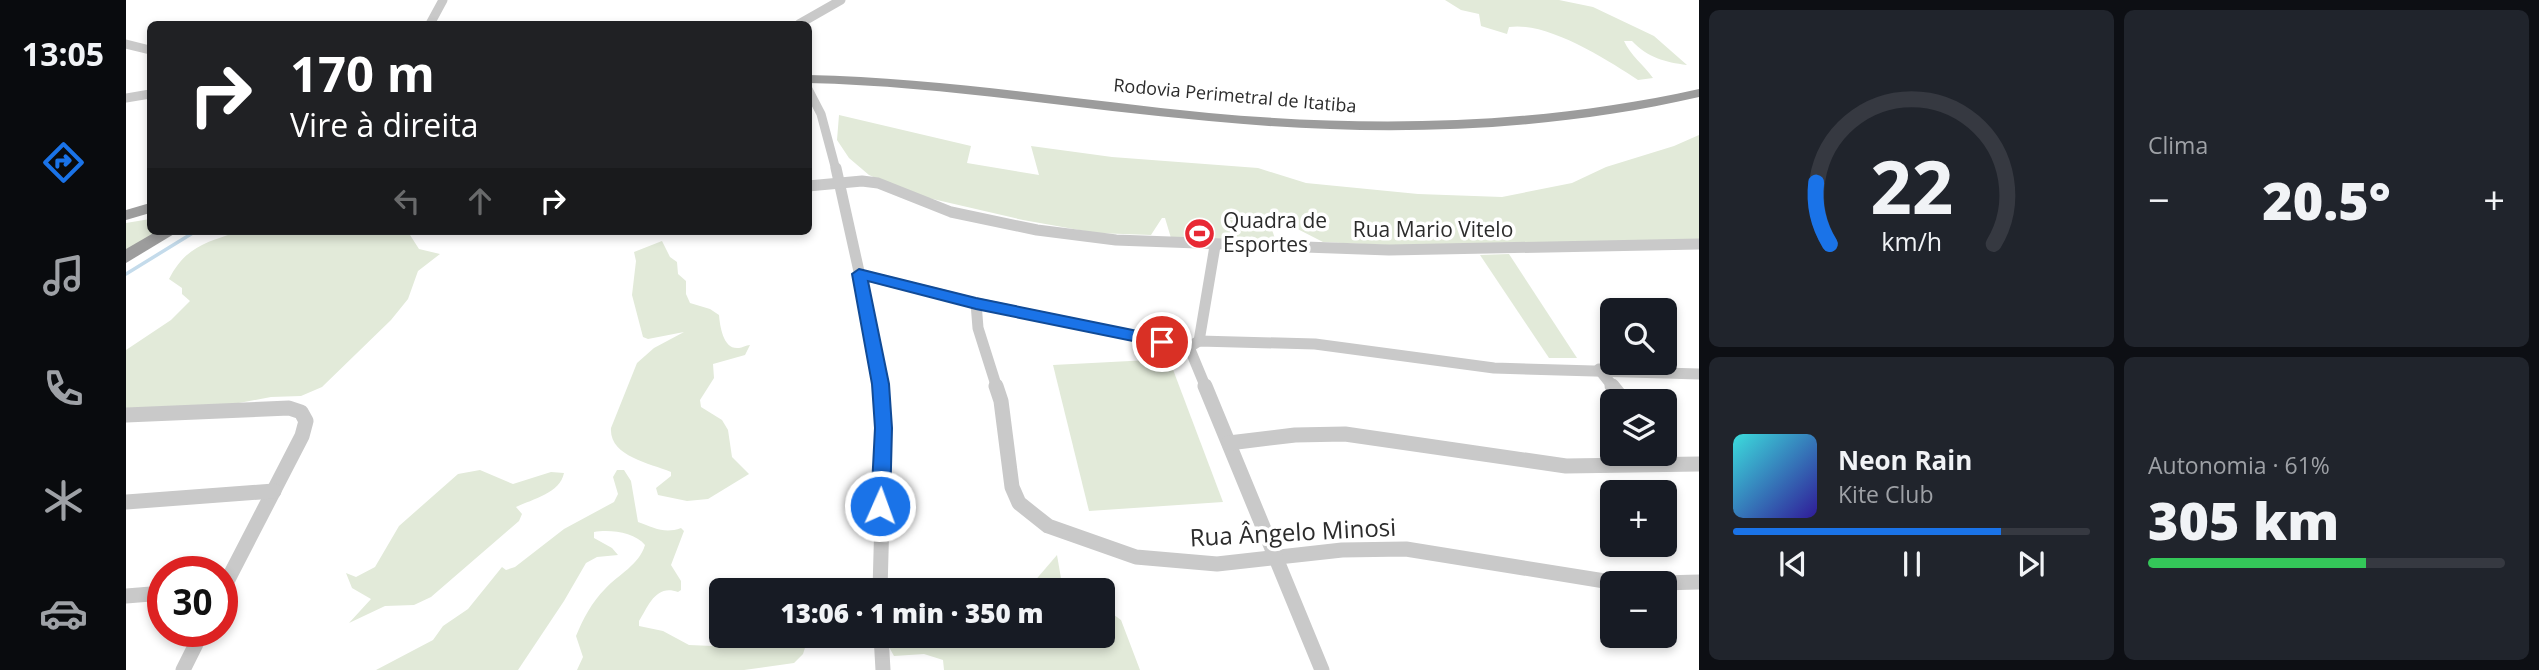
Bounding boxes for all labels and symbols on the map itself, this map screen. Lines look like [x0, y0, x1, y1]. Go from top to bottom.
street label: Rodovia Perimetral de Itatiba [1113, 72, 1358, 118]
place label: Quadra de Esportes [1223, 206, 1327, 258]
street label: Rua Mario Vitelo [1353, 215, 1513, 243]
sports icon: Quadra de Esportes [1183, 216, 1217, 250]
pin [1132, 312, 1192, 372]
position arrow [843, 469, 917, 543]
street label: Rua Ângelo Minosi [1189, 510, 1397, 553]
speed limit sign: 30 [147, 556, 238, 647]

